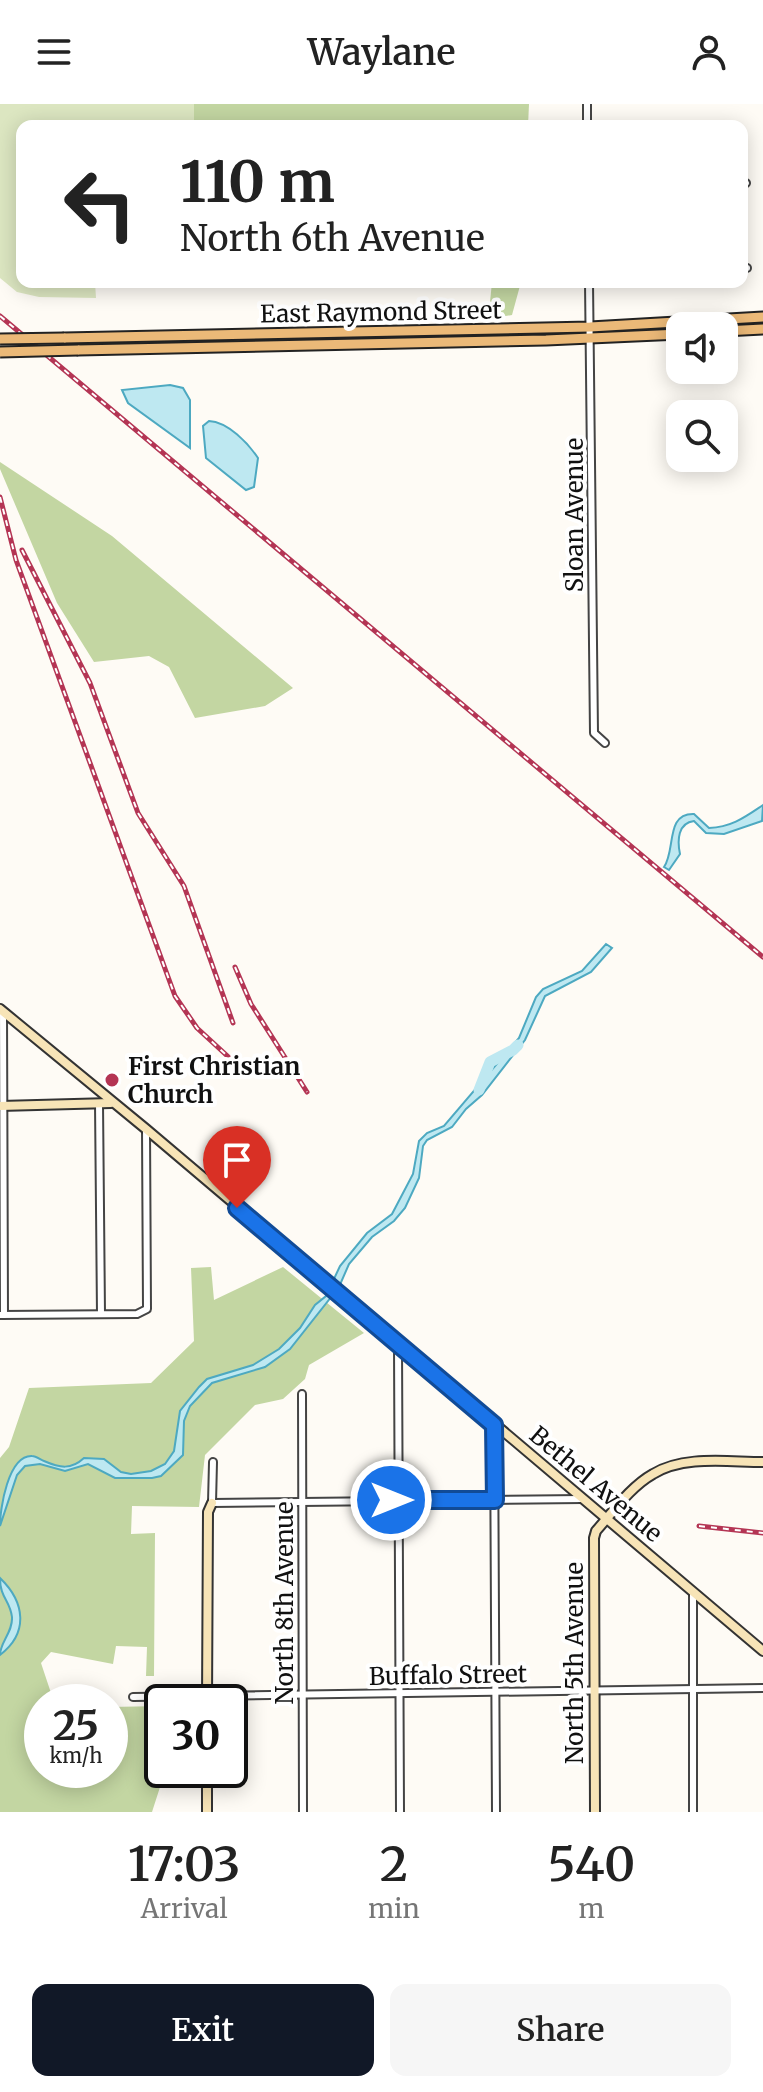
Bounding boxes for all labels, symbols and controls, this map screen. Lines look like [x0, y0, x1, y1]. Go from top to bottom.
icon: menu [32, 30, 76, 74]
text: Waylane [307, 30, 456, 75]
icon: person [687, 30, 731, 74]
text: 110 m [180, 147, 335, 217]
icon: left [48, 152, 152, 256]
text: North 6th Avenue [180, 216, 485, 261]
street label: East Raymond Street [260, 294, 503, 330]
map controls [666, 312, 738, 472]
button: sound [666, 312, 738, 384]
button: search [666, 400, 738, 472]
street label: Sloan Avenue [559, 438, 590, 592]
place label: First Christian Church [128, 1051, 300, 1110]
marker: First Christian Church [103, 1071, 121, 1089]
pin [203, 1126, 271, 1208]
icon: arrive [215, 1138, 259, 1182]
street label: Bethel Avenue [523, 1419, 669, 1549]
position arrow [349, 1458, 433, 1542]
street label: North 8th Avenue [269, 1501, 300, 1705]
street label: North 5th Avenue [559, 1562, 590, 1764]
street label: Buffalo Street [369, 1658, 528, 1692]
speed limit sign: 30 [144, 1684, 248, 1788]
text: 25 [53, 1701, 99, 1751]
text: km/h [50, 1743, 102, 1768]
text: 17:03 [128, 1834, 241, 1894]
text: 2 [380, 1834, 408, 1894]
text: 540 [547, 1834, 635, 1894]
text: Arrival [141, 1892, 228, 1925]
text: min [368, 1892, 420, 1925]
text: m [578, 1892, 604, 1925]
button: Exit [32, 1984, 374, 2076]
button: Share [390, 1984, 731, 2076]

